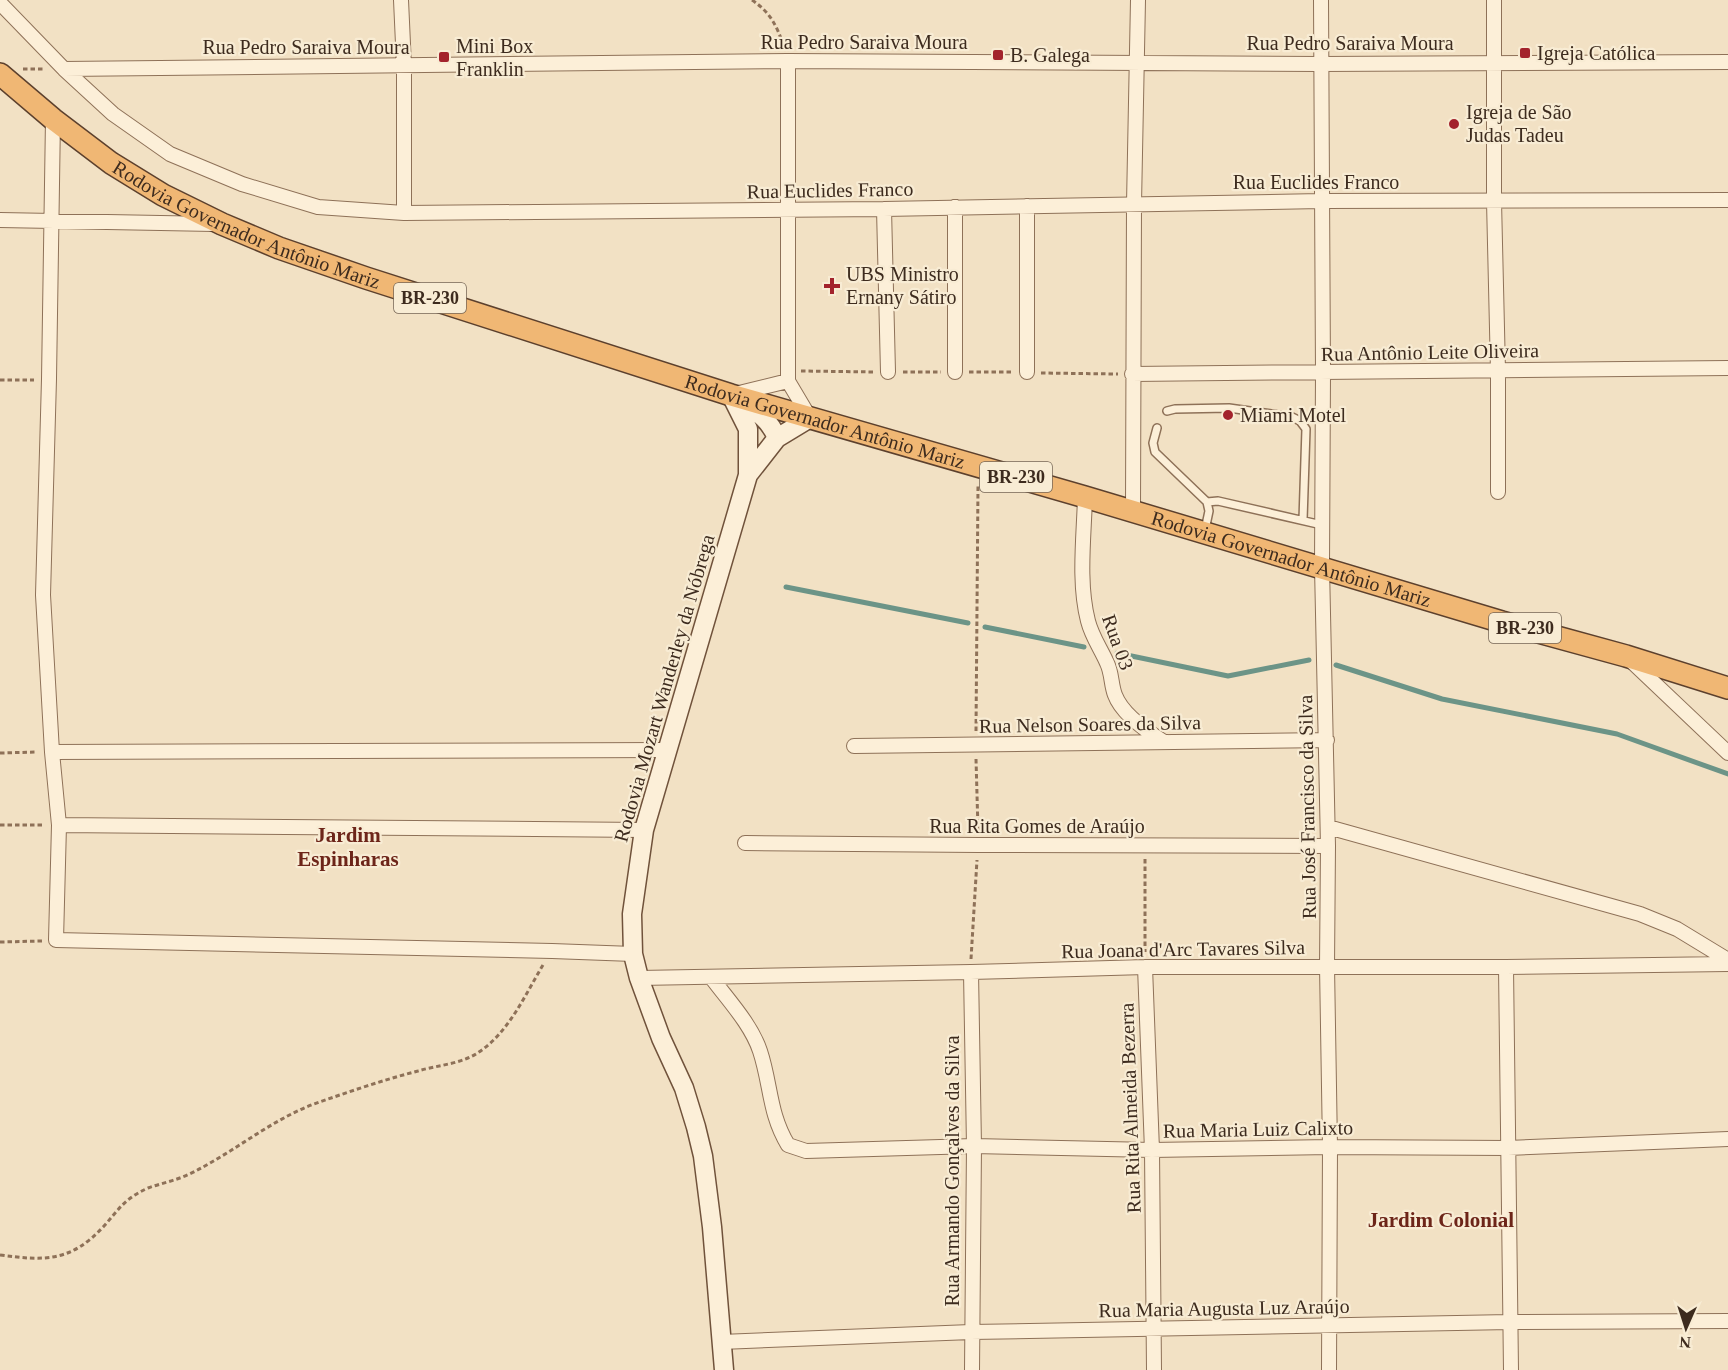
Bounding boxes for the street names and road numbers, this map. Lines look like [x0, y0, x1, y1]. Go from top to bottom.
street label: Rua Pedro Saraiva Moura [760, 31, 968, 53]
street label: Rua Pedro Saraiva Moura [1246, 32, 1454, 54]
street label: Rua Pedro Saraiva Moura [202, 36, 410, 58]
street label: Rodovia Governador Antônio Mariz [109, 156, 383, 293]
street label: Rua Euclides Franco [1233, 171, 1399, 193]
street label: Rua Euclides Franco [747, 178, 913, 202]
road number: BR-230 [394, 283, 466, 313]
street label: Rua Antônio Leite Oliveira [1321, 339, 1539, 365]
street label: Rodovia Governador Antônio Mariz [682, 370, 968, 473]
road number: BR-230 [980, 462, 1052, 492]
street label: Rodovia Governador Antônio Mariz [1149, 507, 1434, 611]
street label: Rodovia Mozart Wanderley da Nóbrega [609, 532, 720, 845]
street label: Rua 03 [1098, 611, 1138, 673]
road number: BR-230 [1489, 613, 1561, 643]
street label: Rua José Francisco da Silva [1294, 695, 1320, 919]
street label: Rua Nelson Soares da Silva [979, 711, 1201, 737]
street label: Rua Rita Gomes de Araújo [929, 815, 1145, 838]
street label: Rua Joana d'Arc Tavares Silva [1061, 936, 1305, 962]
street label: Rua Rita Almeida Bezerra [1115, 1002, 1145, 1214]
street label: Rua Armando Gonçalves da Silva [941, 1035, 964, 1307]
street label: Rua Maria Luiz Calixto [1163, 1116, 1353, 1142]
street label: Rua Maria Augusta Luz Araújo [1098, 1295, 1350, 1322]

